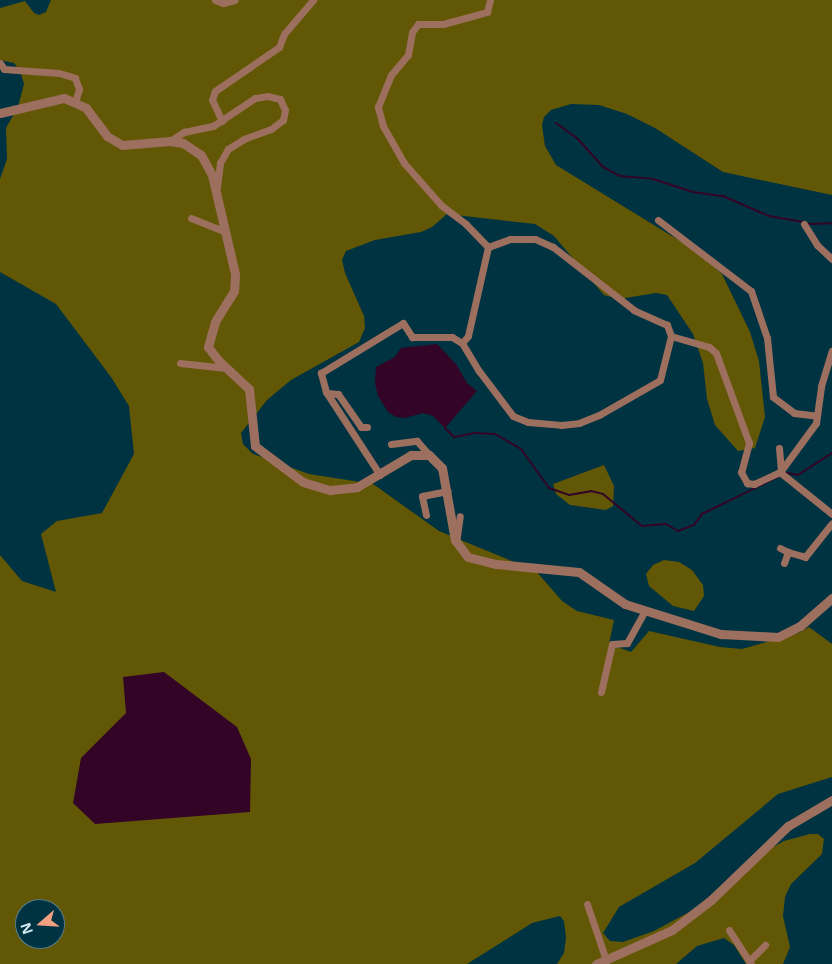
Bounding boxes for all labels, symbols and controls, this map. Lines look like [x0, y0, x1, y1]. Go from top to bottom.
north arrow [15, 899, 65, 949]
text: N [15, 920, 37, 937]

